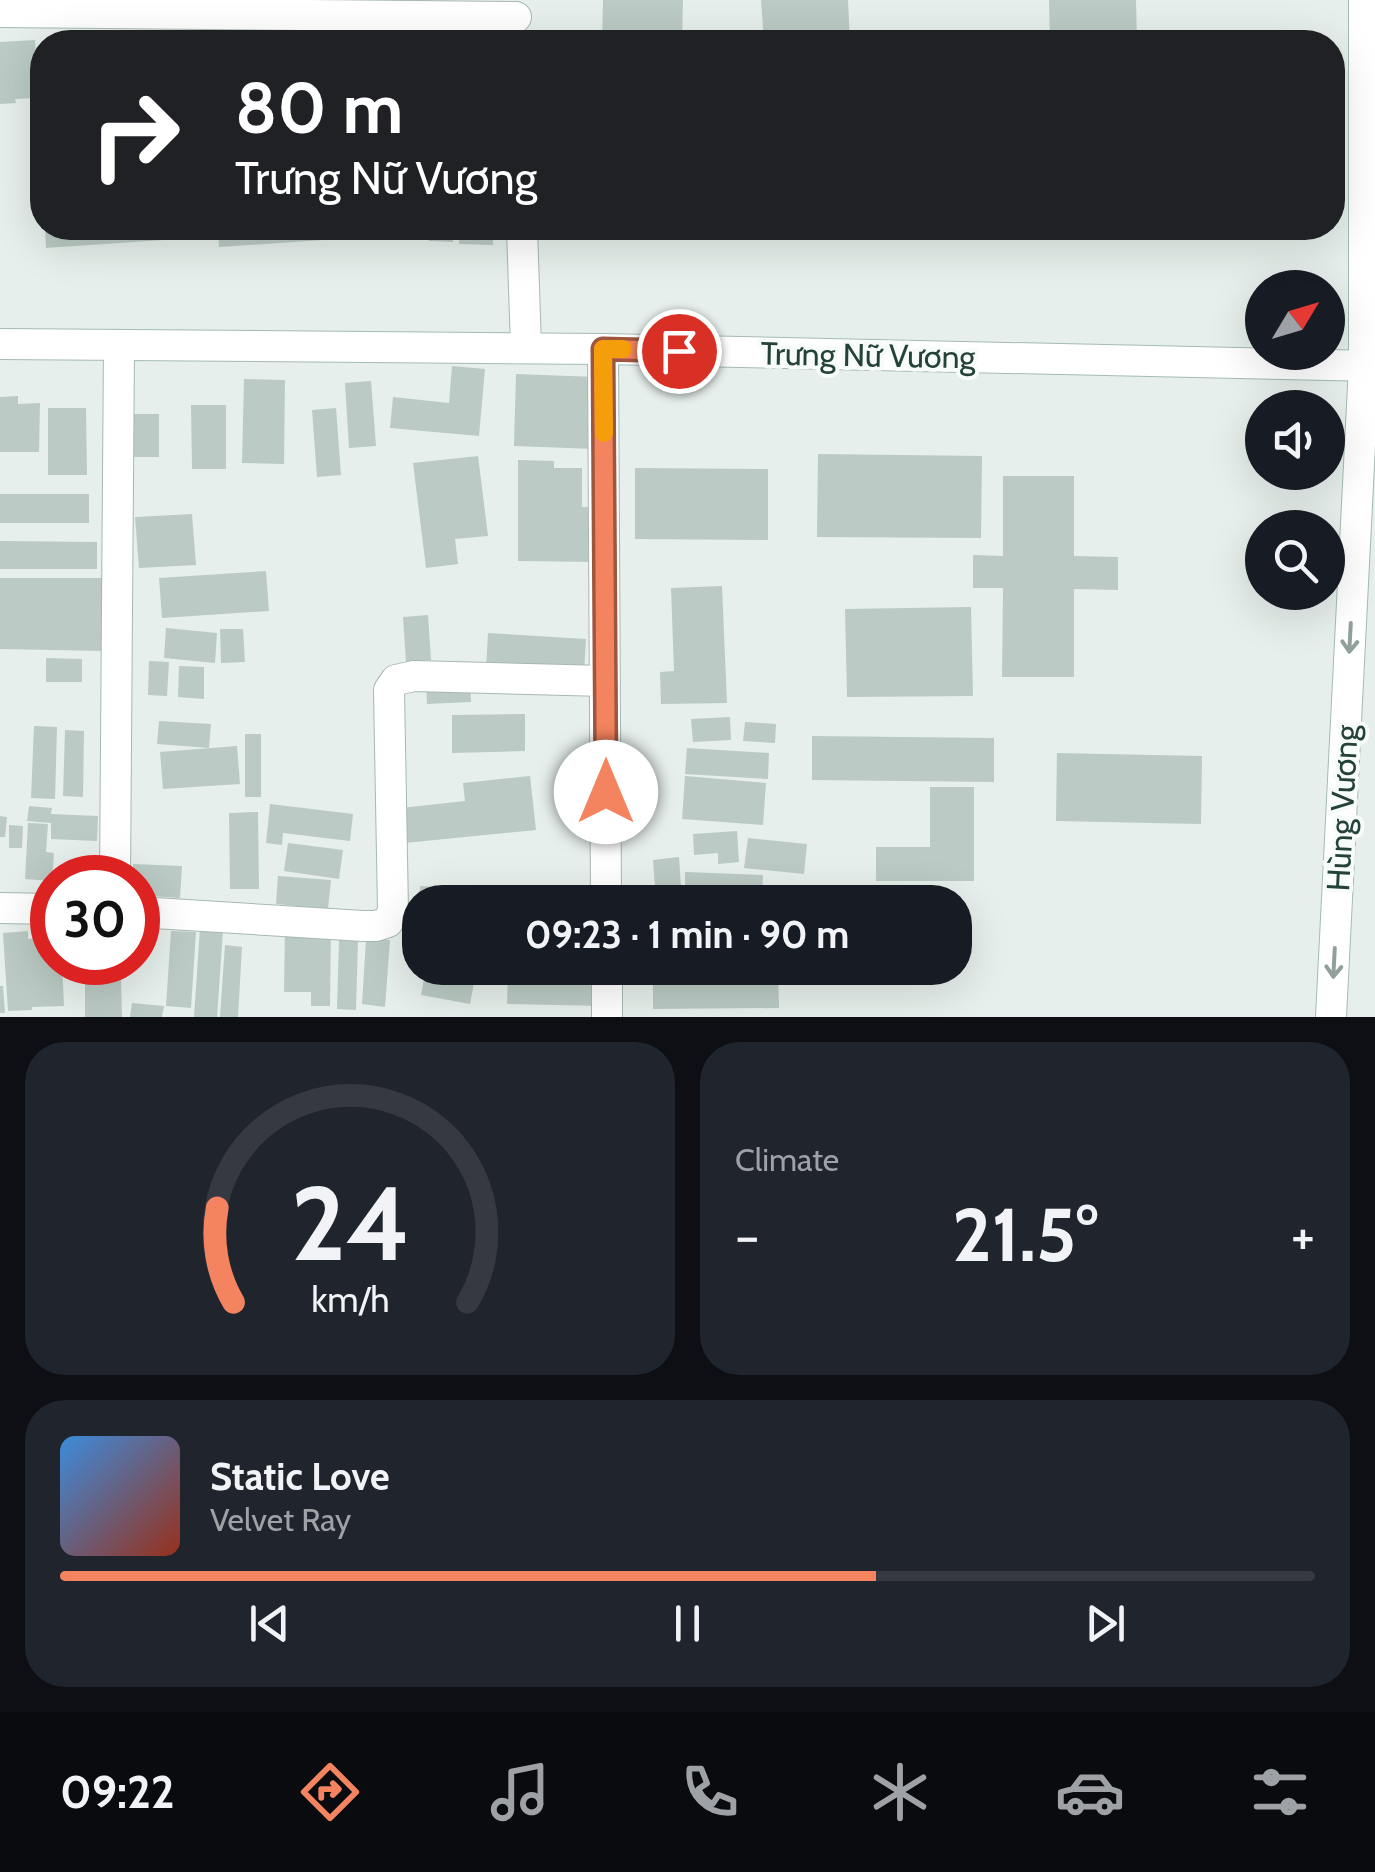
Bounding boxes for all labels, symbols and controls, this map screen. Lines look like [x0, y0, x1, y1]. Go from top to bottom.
text: 80 m [235, 65, 403, 151]
icon: right [70, 70, 200, 200]
text: Trưng Nữ Vương [235, 151, 537, 205]
north arrow [1245, 270, 1345, 370]
map controls [1245, 270, 1345, 610]
pin [637, 309, 722, 394]
icon: arrive [652, 324, 707, 379]
street label: Trưng Nữ Vương [760, 334, 977, 376]
button: sound [1245, 390, 1345, 490]
button: search [1245, 510, 1345, 610]
one-way arrow [1340, 622, 1359, 654]
street label: Hùng Vương [1318, 723, 1366, 892]
position arrow [554, 740, 658, 844]
speed limit sign: 30 [30, 855, 160, 985]
text: 09:23 · 1 min · 90 m [525, 911, 849, 958]
one-way arrow [1324, 946, 1343, 978]
text: Climate [735, 1140, 839, 1179]
text: 24 [290, 1160, 410, 1286]
text: 21.5° [952, 1189, 1098, 1280]
text: − [735, 1202, 759, 1269]
text: + [1291, 1202, 1315, 1269]
text: km/h [311, 1278, 389, 1321]
text: Static Love [210, 1453, 389, 1500]
text: Velvet Ray [210, 1500, 351, 1539]
icon: previous [242, 1596, 297, 1651]
icon: pause [660, 1596, 715, 1651]
icon: next [1078, 1596, 1133, 1651]
icon: directions [295, 1757, 365, 1827]
icon: music [485, 1757, 555, 1827]
icon: phone [675, 1757, 745, 1827]
icon: climate [865, 1757, 935, 1827]
icon: car [1055, 1757, 1125, 1827]
icon: filters [1245, 1757, 1315, 1827]
text: 09:22 [60, 1765, 175, 1819]

